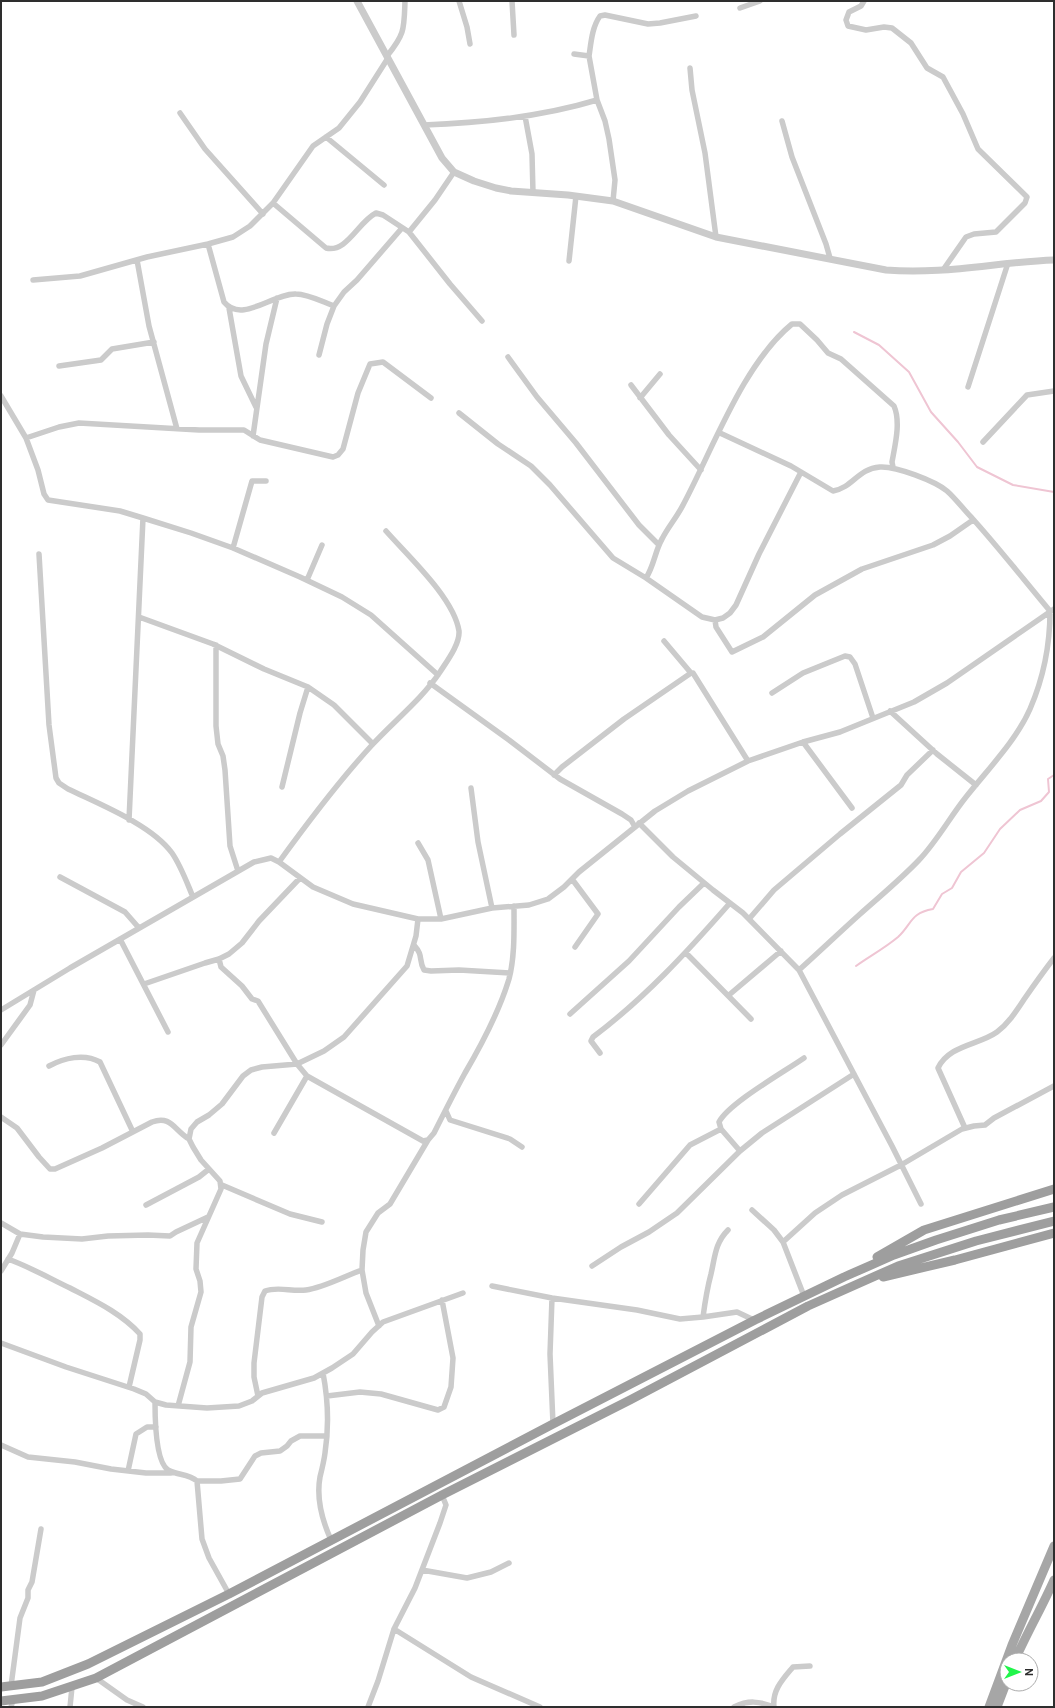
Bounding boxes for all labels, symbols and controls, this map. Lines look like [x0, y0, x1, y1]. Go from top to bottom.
north arrow [999, 1652, 1039, 1692]
text: N [1022, 1668, 1035, 1676]

